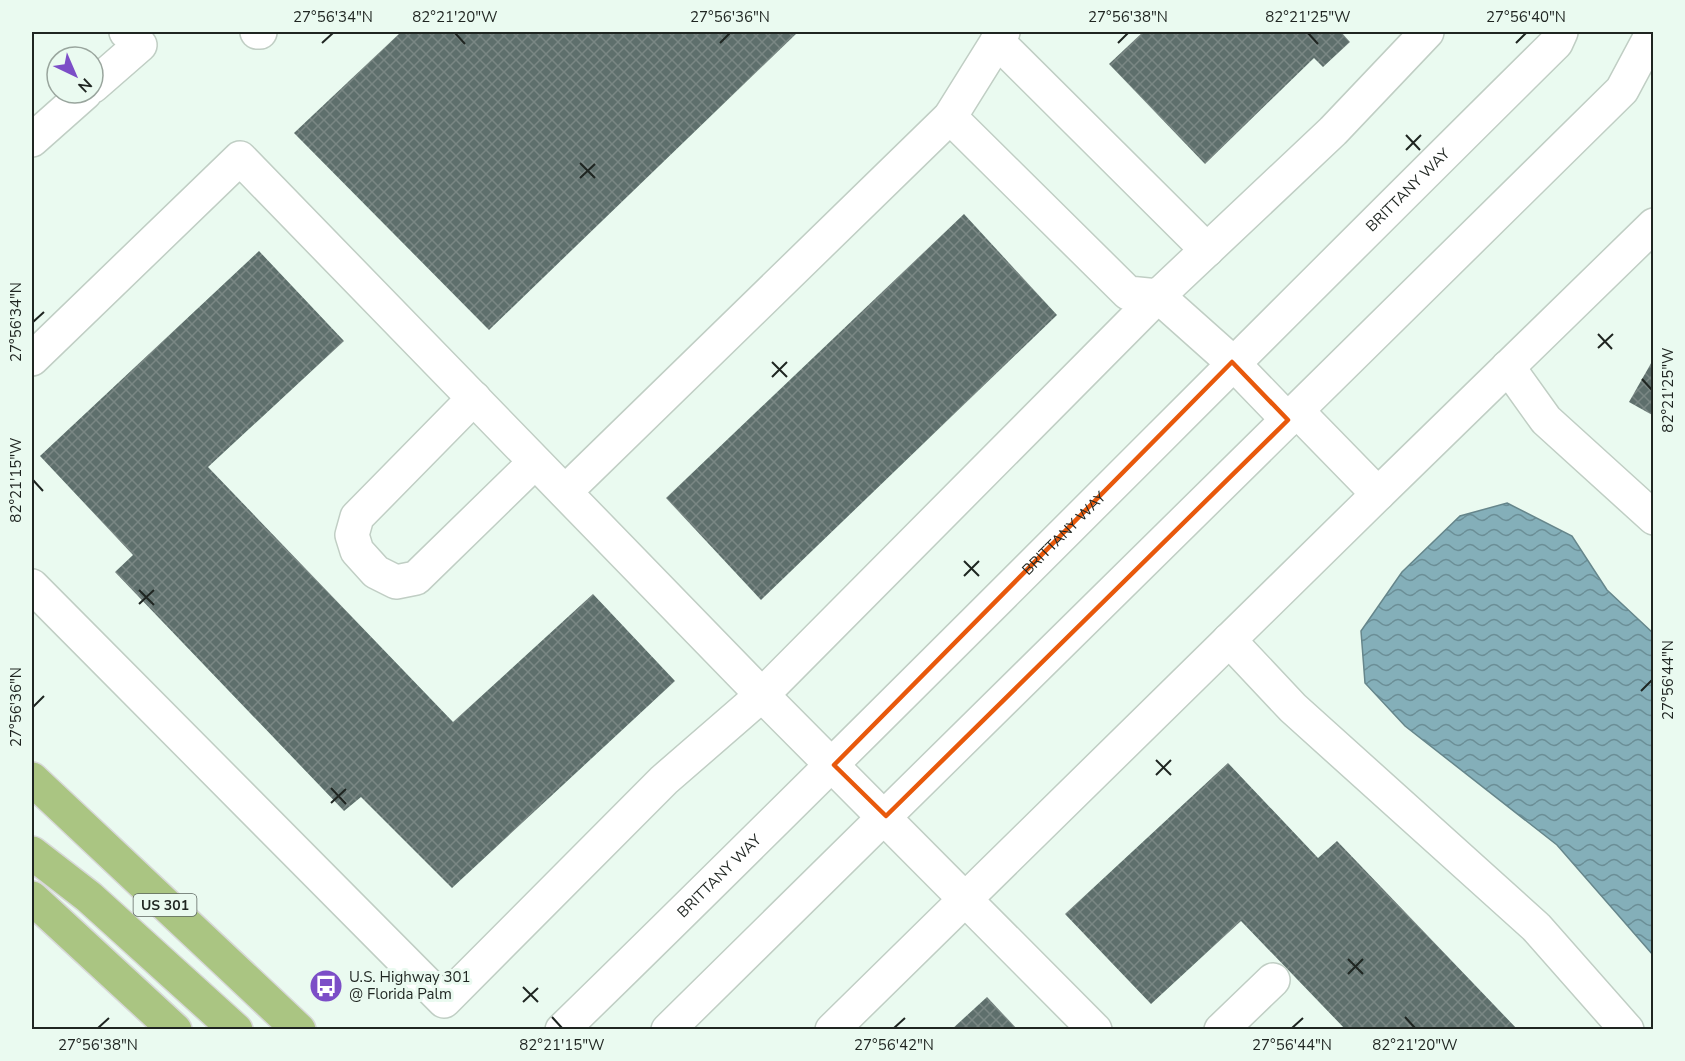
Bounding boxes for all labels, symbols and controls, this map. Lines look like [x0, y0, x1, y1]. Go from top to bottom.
text: 27°56'34"N [293, 7, 373, 27]
text: 82°21'20"W [412, 7, 498, 27]
text: 27°56'36"N [690, 7, 770, 27]
text: 27°56'38"N [1088, 7, 1168, 27]
text: 82°21'25"W [1265, 7, 1351, 27]
text: 27°56'40"N [1486, 7, 1566, 27]
north arrow [45, 45, 105, 105]
text: N [73, 73, 97, 97]
street label: BRITTANY WAY [1362, 143, 1455, 236]
text: 27°56'34"N [6, 282, 26, 362]
text: 82°21'25"W [1658, 347, 1678, 433]
text: 82°21'15"W [6, 437, 26, 523]
street label: BRITTANY WAY [1018, 487, 1111, 580]
text: 27°56'44"N [1658, 640, 1678, 720]
text: 27°56'36"N [6, 667, 26, 747]
street label: BRITTANY WAY [673, 829, 766, 922]
road number: US 301 [134, 894, 196, 916]
place label: U.S. Highway 301 @ Florida Palm [349, 967, 471, 1004]
bus stop icon: U.S. Highway 301 @ Florida Palm [308, 968, 344, 1004]
text: 27°56'38"N [58, 1035, 138, 1055]
text: 82°21'15"W [519, 1035, 605, 1055]
text: 27°56'42"N [854, 1035, 934, 1055]
text: 27°56'44"N [1252, 1035, 1332, 1055]
text: 82°21'20"W [1372, 1035, 1458, 1055]

